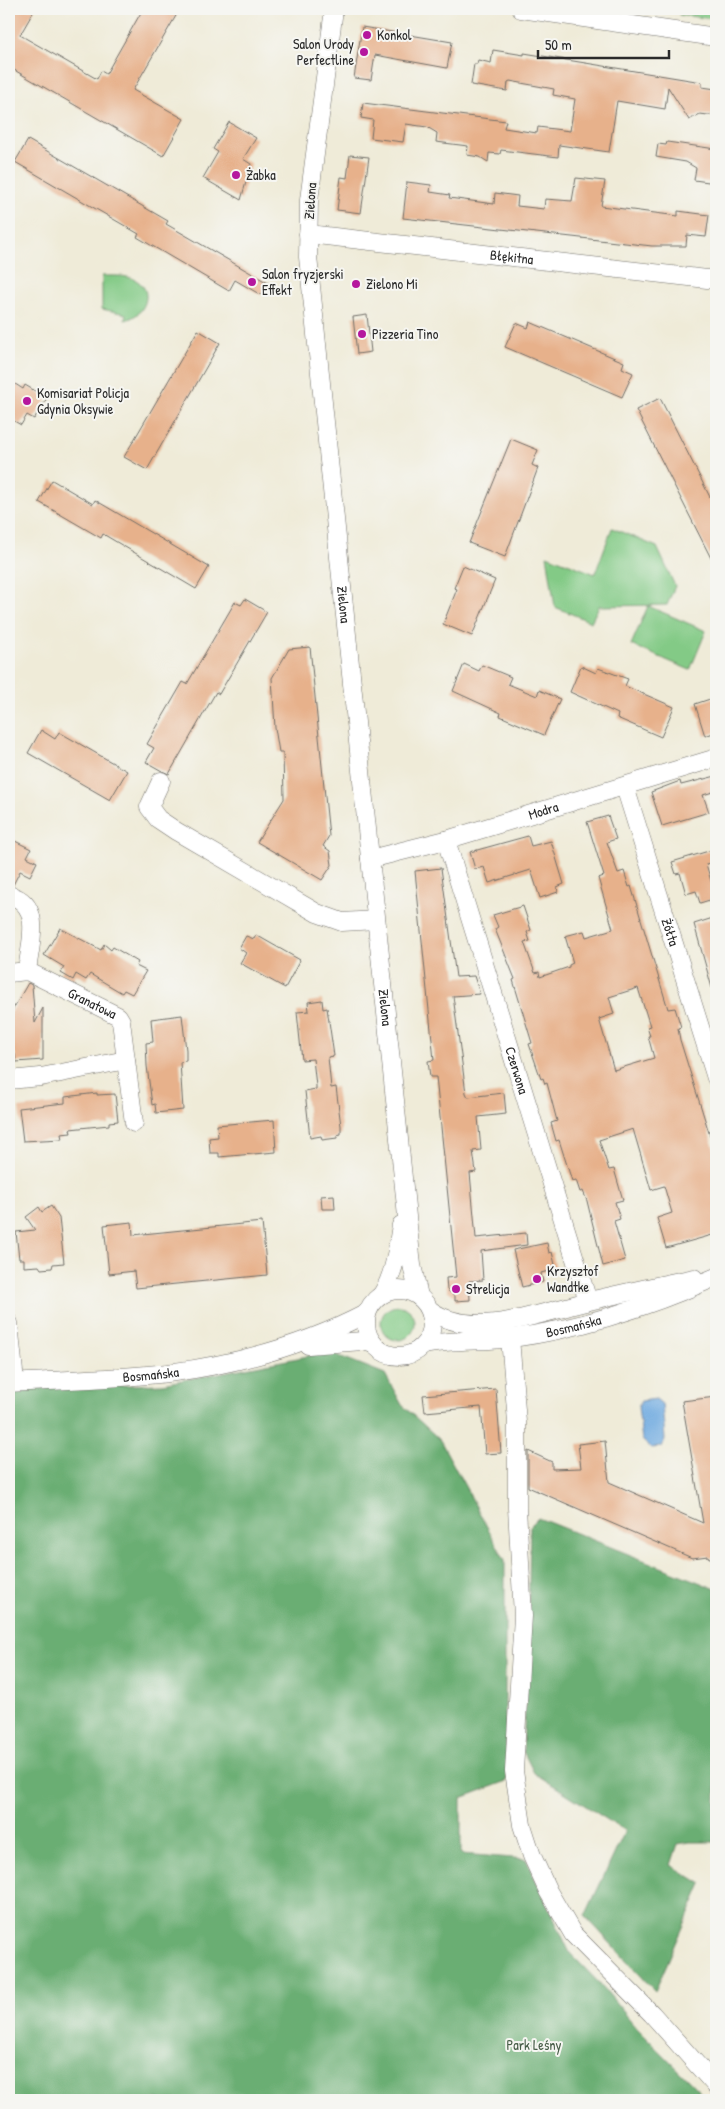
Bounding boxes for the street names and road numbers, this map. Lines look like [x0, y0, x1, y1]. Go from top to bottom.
street label: Zielona [299, 181, 320, 220]
street label: Błękitna [489, 245, 535, 268]
street label: Zielona [333, 585, 356, 624]
street label: Modra [526, 796, 561, 823]
street label: Żółta [658, 916, 684, 949]
street label: Granatowa [65, 983, 120, 1023]
street label: Zielona [375, 988, 397, 1027]
street label: Czerwona [501, 1044, 534, 1097]
street label: Bosmańska [544, 1310, 604, 1341]
street label: Bosmańska [122, 1362, 180, 1386]

